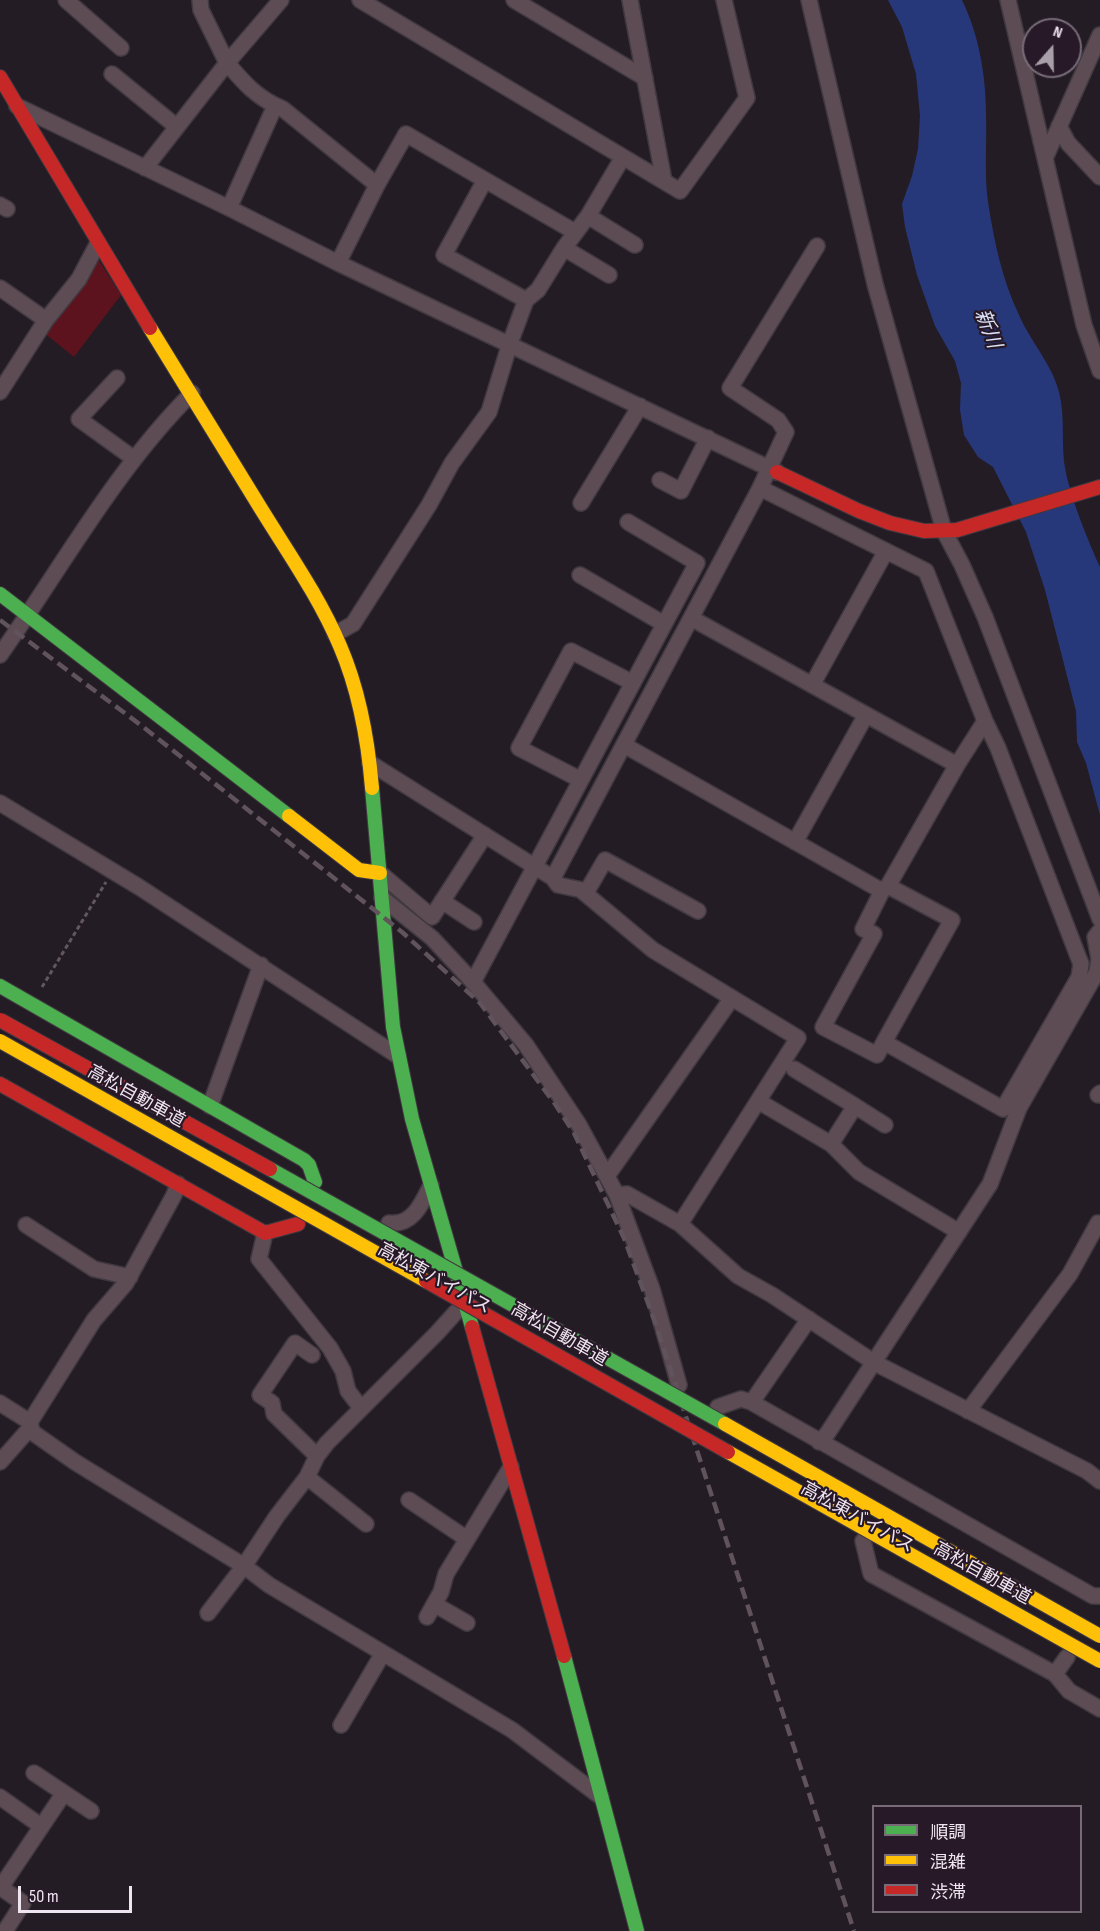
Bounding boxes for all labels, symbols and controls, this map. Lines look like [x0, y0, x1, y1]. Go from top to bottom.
north arrow [1022, 18, 1082, 78]
text: N [1050, 22, 1065, 43]
water label: 新川 [969, 306, 1005, 352]
street label: 高松自動車道 [84, 1061, 188, 1133]
street label: 高松東バイパス [374, 1239, 494, 1319]
street label: 高松自動車道 [507, 1299, 611, 1371]
street label: 高松東バイパス [797, 1478, 917, 1558]
street label: 高松自動車道 [930, 1538, 1034, 1610]
legend [872, 1805, 1082, 1913]
text: 順調 [930, 1822, 966, 1843]
text: 混雑 [930, 1852, 966, 1873]
scale bar [21, 1874, 135, 1912]
text: 渋滞 [930, 1882, 966, 1903]
text: 50 m [29, 1886, 59, 1907]

